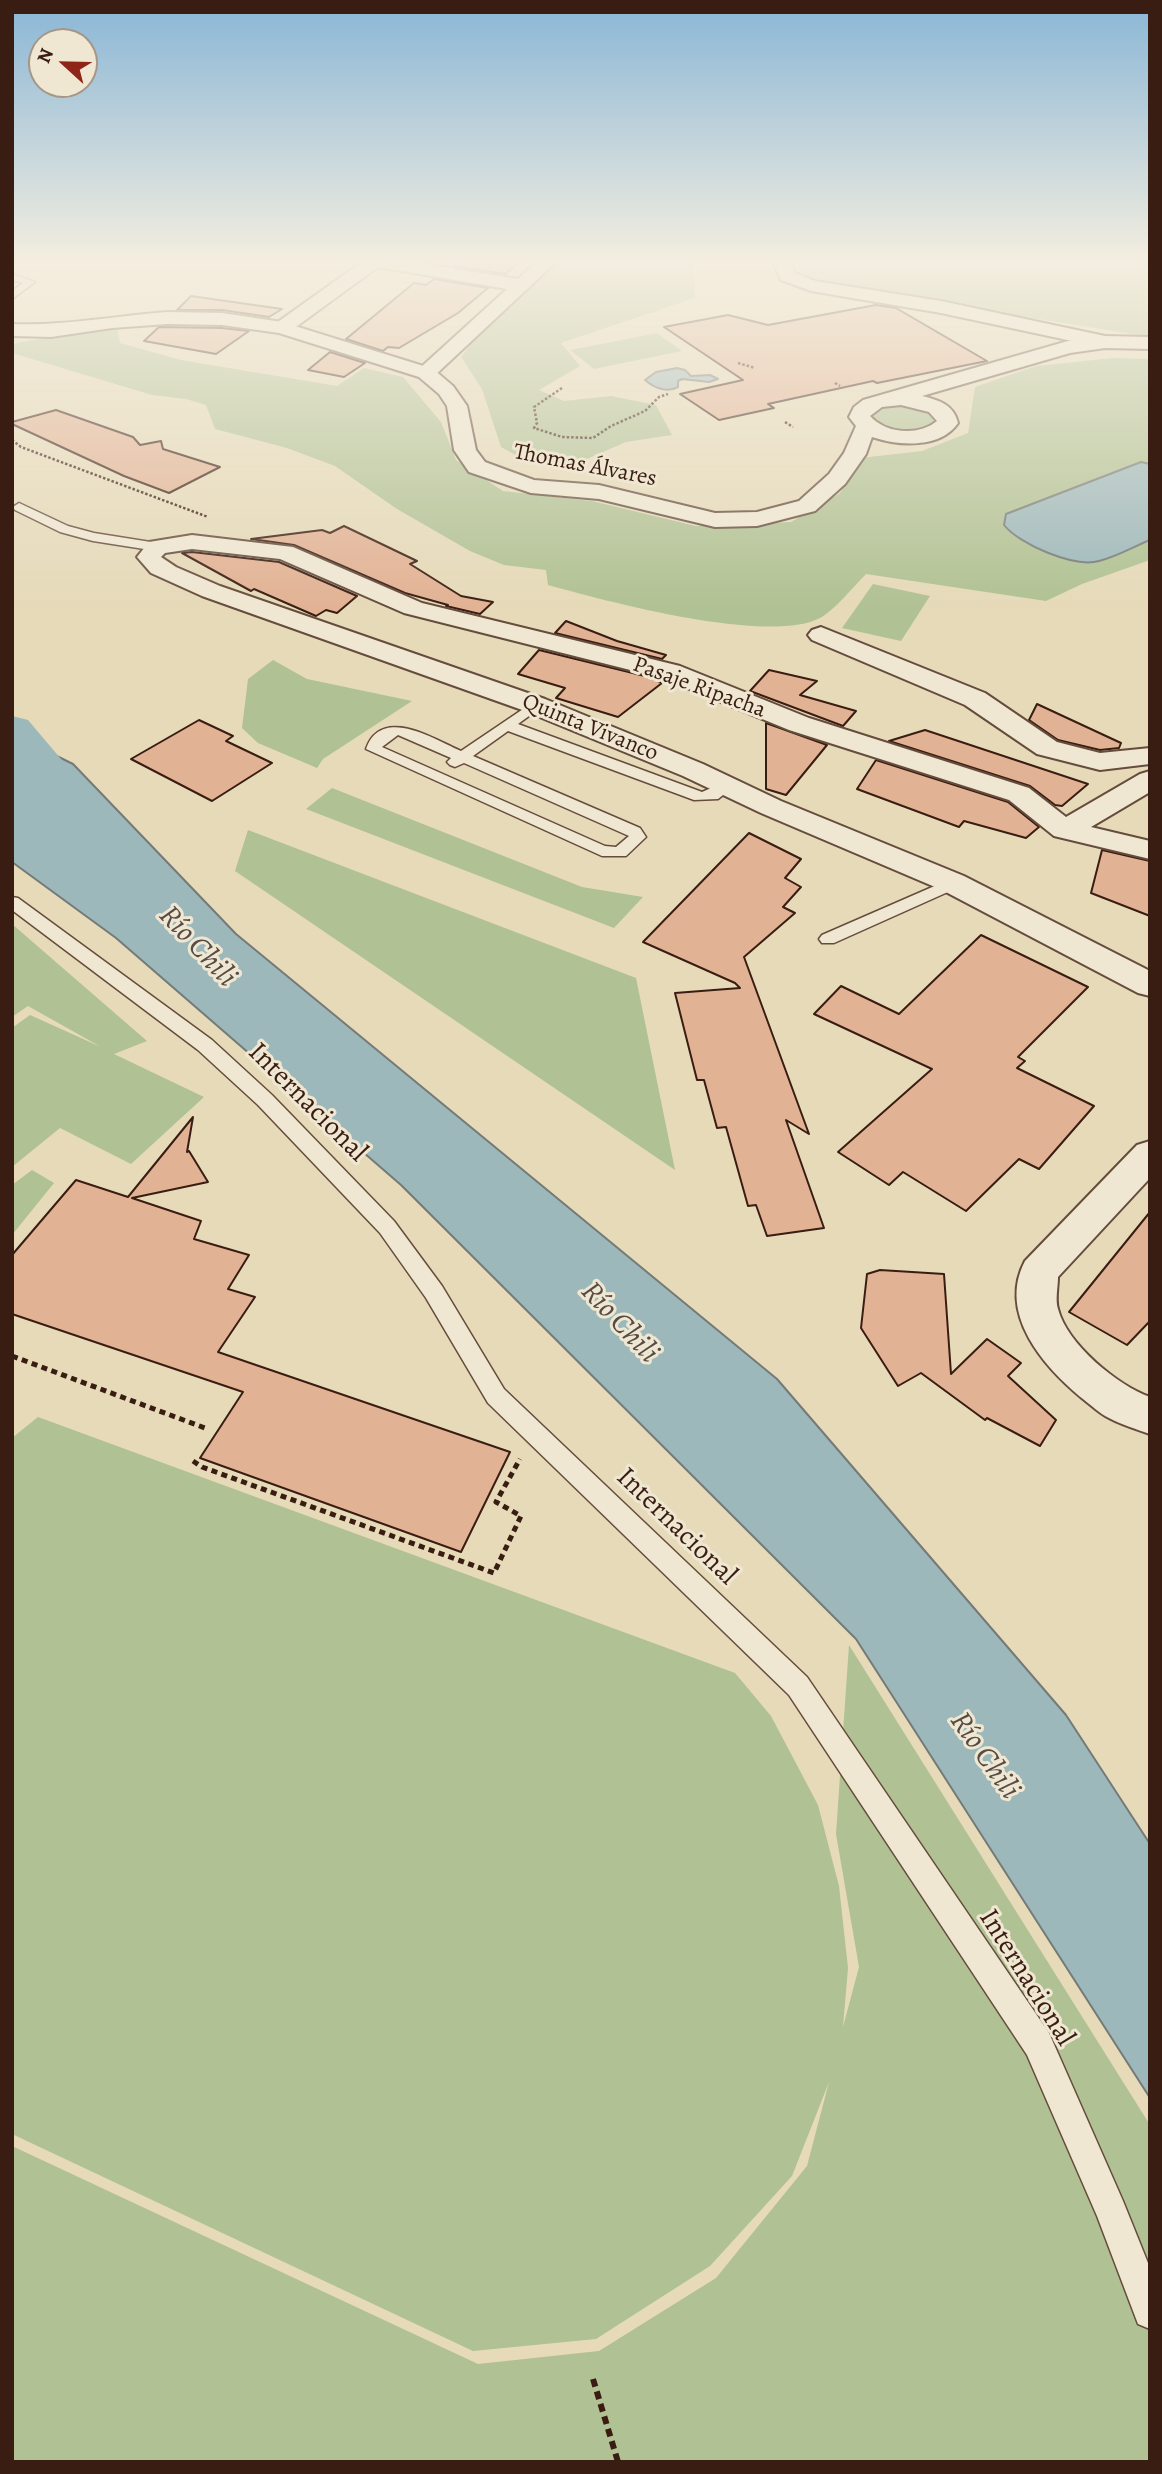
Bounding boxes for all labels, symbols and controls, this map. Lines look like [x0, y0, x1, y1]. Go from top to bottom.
north arrow [28, 28, 98, 98]
text: N [31, 45, 60, 67]
street label: Thomas Álvares [511, 439, 659, 493]
street label: Pasaje Ripacha [629, 651, 769, 725]
street label: Quinta Vivanco [518, 688, 662, 768]
water label: Río Chili [150, 899, 244, 995]
street label: Internacional [240, 1036, 374, 1170]
water label: Río Chili [572, 1275, 666, 1371]
street label: Internacional [609, 1461, 743, 1593]
water label: Río Chili [941, 1705, 1027, 1807]
street label: Internacional [971, 1903, 1081, 2053]

